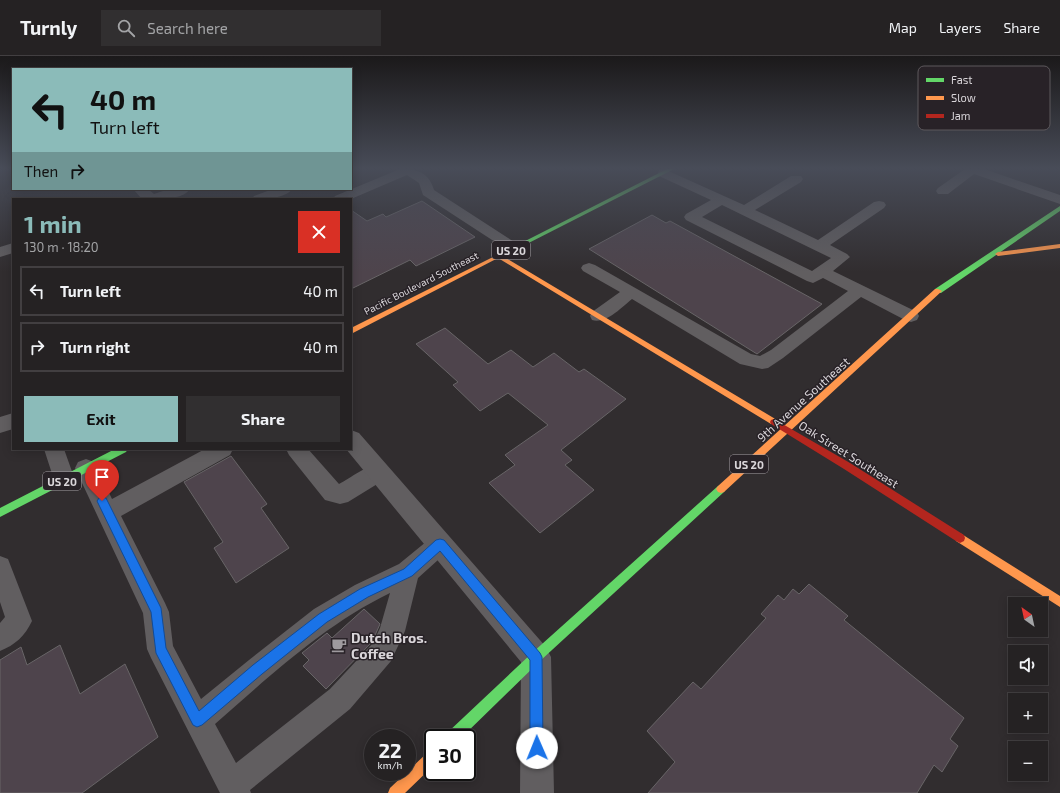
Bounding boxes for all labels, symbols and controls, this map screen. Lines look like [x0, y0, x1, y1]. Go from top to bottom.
search box [101, 10, 381, 46]
text: Turnly [20, 16, 77, 39]
icon: search [115, 17, 137, 39]
text: Search here [147, 19, 228, 37]
text: Map [889, 19, 917, 36]
text: Layers [939, 19, 981, 36]
text: Share [1003, 19, 1040, 36]
legend [918, 66, 1050, 130]
text: Fast [951, 73, 973, 86]
text: 40 m [90, 82, 156, 116]
icon: left [24, 84, 76, 136]
text: Slow [951, 91, 976, 104]
text: Jam [951, 109, 970, 122]
text: Turn left [90, 116, 160, 138]
icon: right [66, 160, 88, 182]
text: Then [24, 162, 58, 180]
text: 1 min [24, 209, 82, 238]
button: close [298, 211, 340, 253]
text: 130 m · 18:20 [24, 239, 99, 255]
road number: US 20 [492, 241, 530, 259]
street label: Pacific Boulevard Southeast [362, 249, 480, 317]
icon: left [26, 280, 48, 302]
text: Turn left [60, 282, 121, 300]
text: 40 m [303, 282, 338, 300]
icon: right [26, 336, 48, 358]
text: Turn right [60, 338, 130, 356]
text: 40 m [303, 338, 338, 356]
street label: 9th Avenue Southeast [754, 354, 852, 444]
button: Exit [24, 396, 178, 442]
button: Share [186, 396, 340, 442]
street label: Oak Street Southeast [797, 418, 902, 491]
road number: US 20 [730, 455, 768, 473]
pin [85, 460, 119, 501]
icon: arrive [91, 466, 113, 488]
road number: US 20 [43, 472, 81, 490]
north arrow [1008, 597, 1048, 637]
map controls [1008, 597, 1048, 781]
place label: Dutch Bros. Coffee [351, 629, 427, 662]
cafe icon: Dutch Bros. Coffee [330, 636, 348, 654]
button: sound [1008, 645, 1048, 685]
button: + [1008, 693, 1048, 733]
position arrow [516, 727, 558, 769]
speed limit sign: 30 [424, 729, 476, 781]
text: 22 [378, 738, 402, 762]
button: − [1008, 741, 1048, 781]
text: km/h [378, 759, 402, 771]

